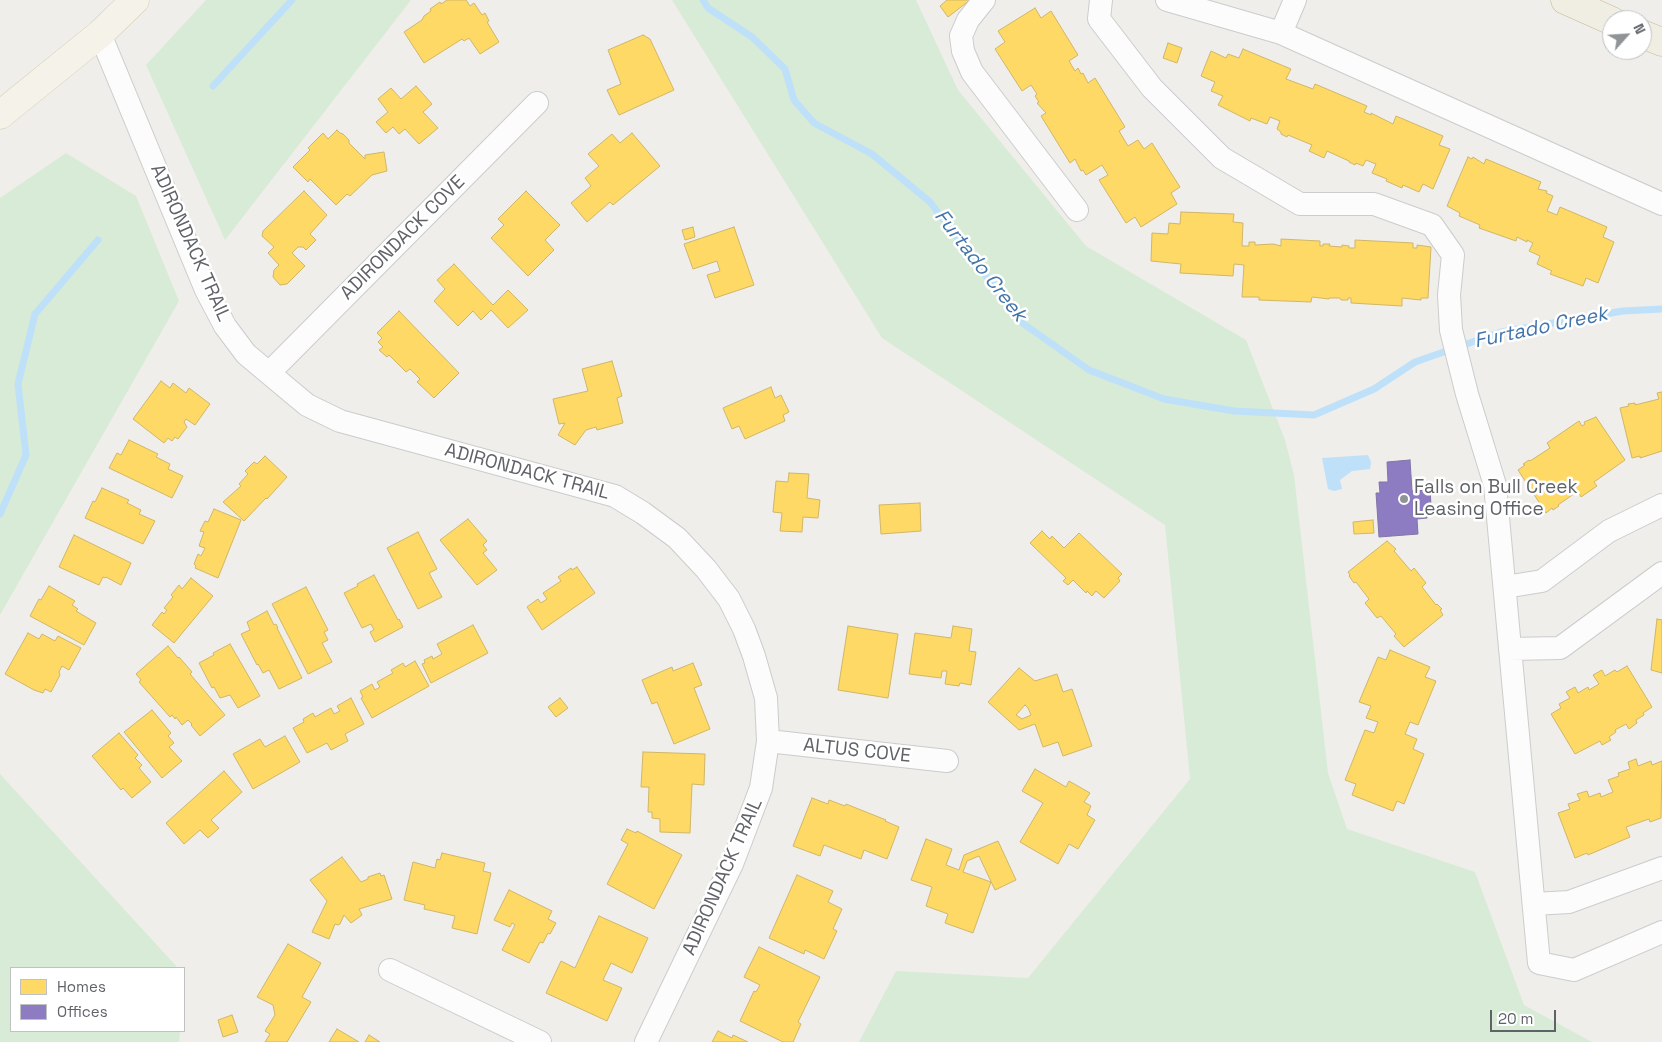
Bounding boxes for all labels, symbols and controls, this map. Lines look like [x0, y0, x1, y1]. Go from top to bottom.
north arrow [1602, 10, 1652, 60]
text: N [1629, 21, 1650, 37]
street label: ADIRONDACK TRAIL [145, 161, 235, 325]
street label: ADIRONDACK COVE [336, 171, 470, 305]
water label: Furtado Creek [929, 205, 1031, 327]
water label: Furtado Creek [1472, 302, 1610, 354]
street label: ADIRONDACK TRAIL [442, 439, 612, 505]
place label: Falls on Bull Creek Leasing Office [1414, 477, 1578, 521]
marker: Falls on Bull Creek Leasing Office [1398, 493, 1410, 505]
street label: ALTUS COVE [802, 734, 912, 768]
street label: ADIRONDACK TRAIL [678, 795, 768, 959]
legend [10, 967, 185, 1032]
text: Homes [57, 977, 106, 996]
scale bar [1492, 1000, 1558, 1032]
text: Offices [57, 1002, 108, 1021]
text: 20 m [1498, 1009, 1533, 1028]

